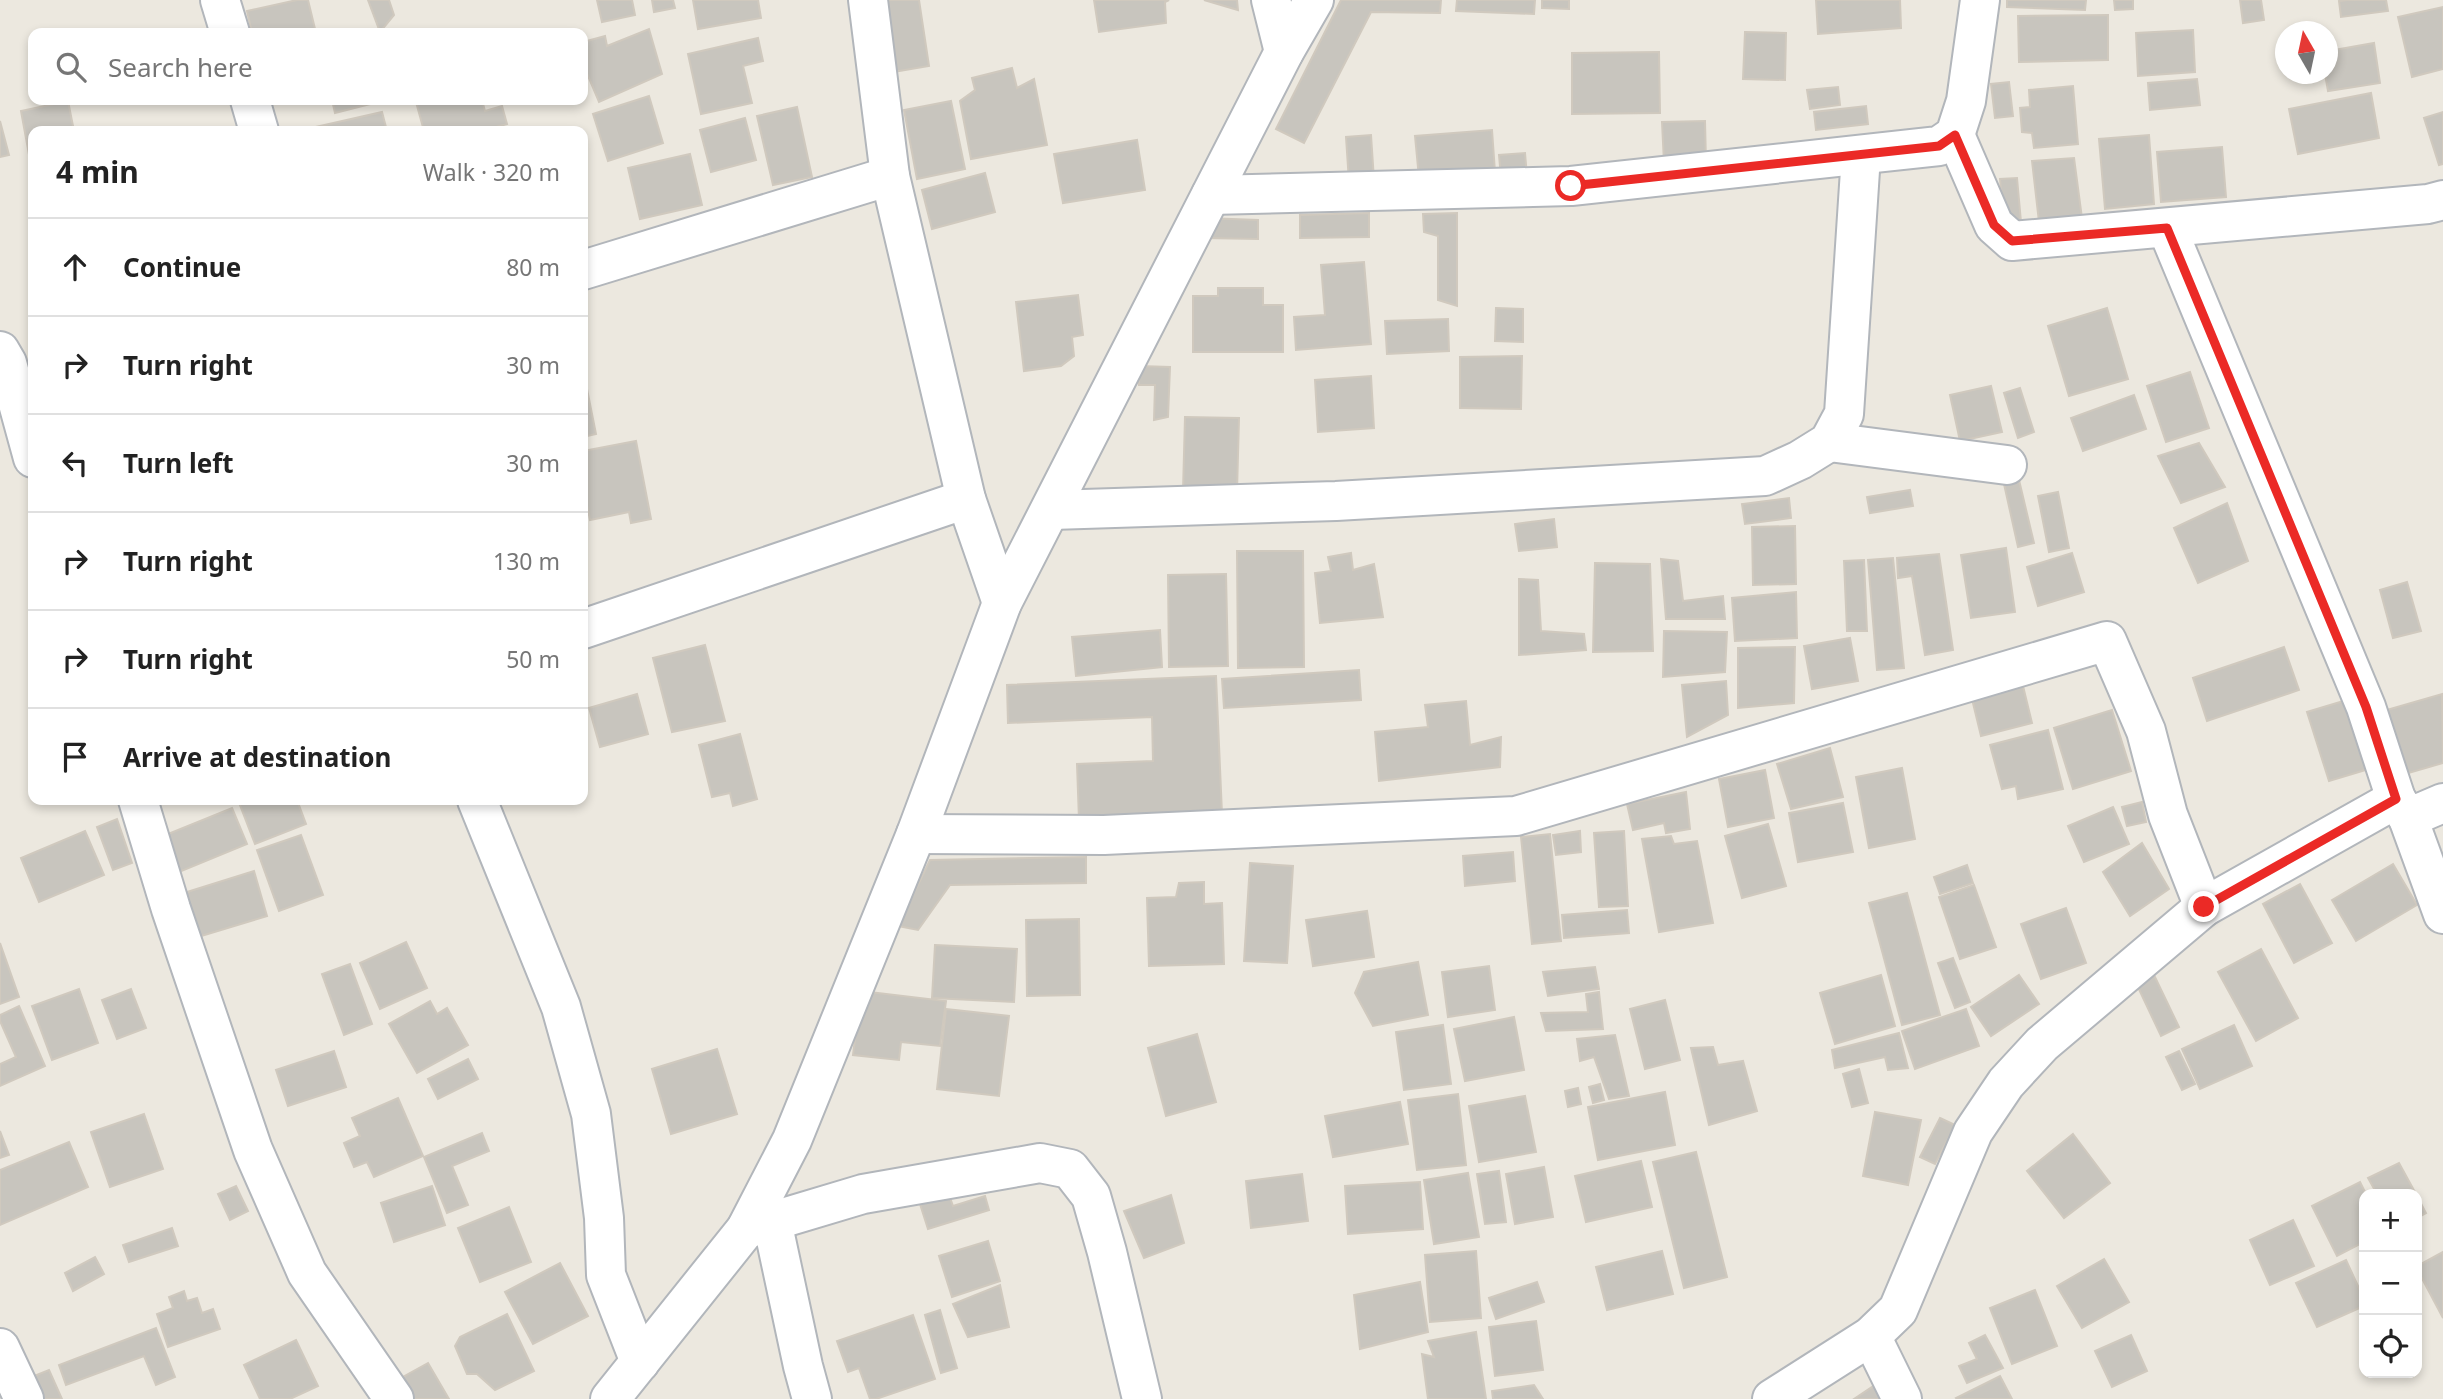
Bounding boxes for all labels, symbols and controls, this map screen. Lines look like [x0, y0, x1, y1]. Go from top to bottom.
north arrow [2275, 21, 2338, 84]
search box [28, 28, 588, 105]
icon: search [52, 48, 90, 86]
text: Search here [108, 49, 253, 85]
text: 4 min [56, 151, 139, 192]
text: Walk · 320 m [423, 156, 560, 188]
route start [1555, 170, 1586, 201]
icon: ahead [56, 248, 94, 286]
text: Continue [123, 249, 241, 285]
text: 80 m [506, 251, 560, 283]
icon: right [56, 346, 94, 384]
text: Turn right [123, 347, 253, 383]
text: 30 m [506, 349, 560, 381]
icon: left [56, 444, 94, 482]
text: Turn left [123, 445, 234, 481]
text: 30 m [506, 447, 560, 479]
icon: right [56, 542, 94, 580]
text: Turn right [123, 543, 253, 579]
text: 130 m [493, 545, 560, 577]
icon: right [56, 640, 94, 678]
text: Turn right [123, 641, 253, 677]
text: 50 m [506, 643, 560, 675]
icon: arrive [56, 738, 94, 776]
text: Arrive at destination [123, 739, 392, 775]
route end [2188, 891, 2219, 922]
map controls [2359, 1189, 2422, 1378]
button: + [2359, 1189, 2422, 1252]
button: − [2359, 1252, 2422, 1315]
button: locate [2359, 1315, 2422, 1378]

